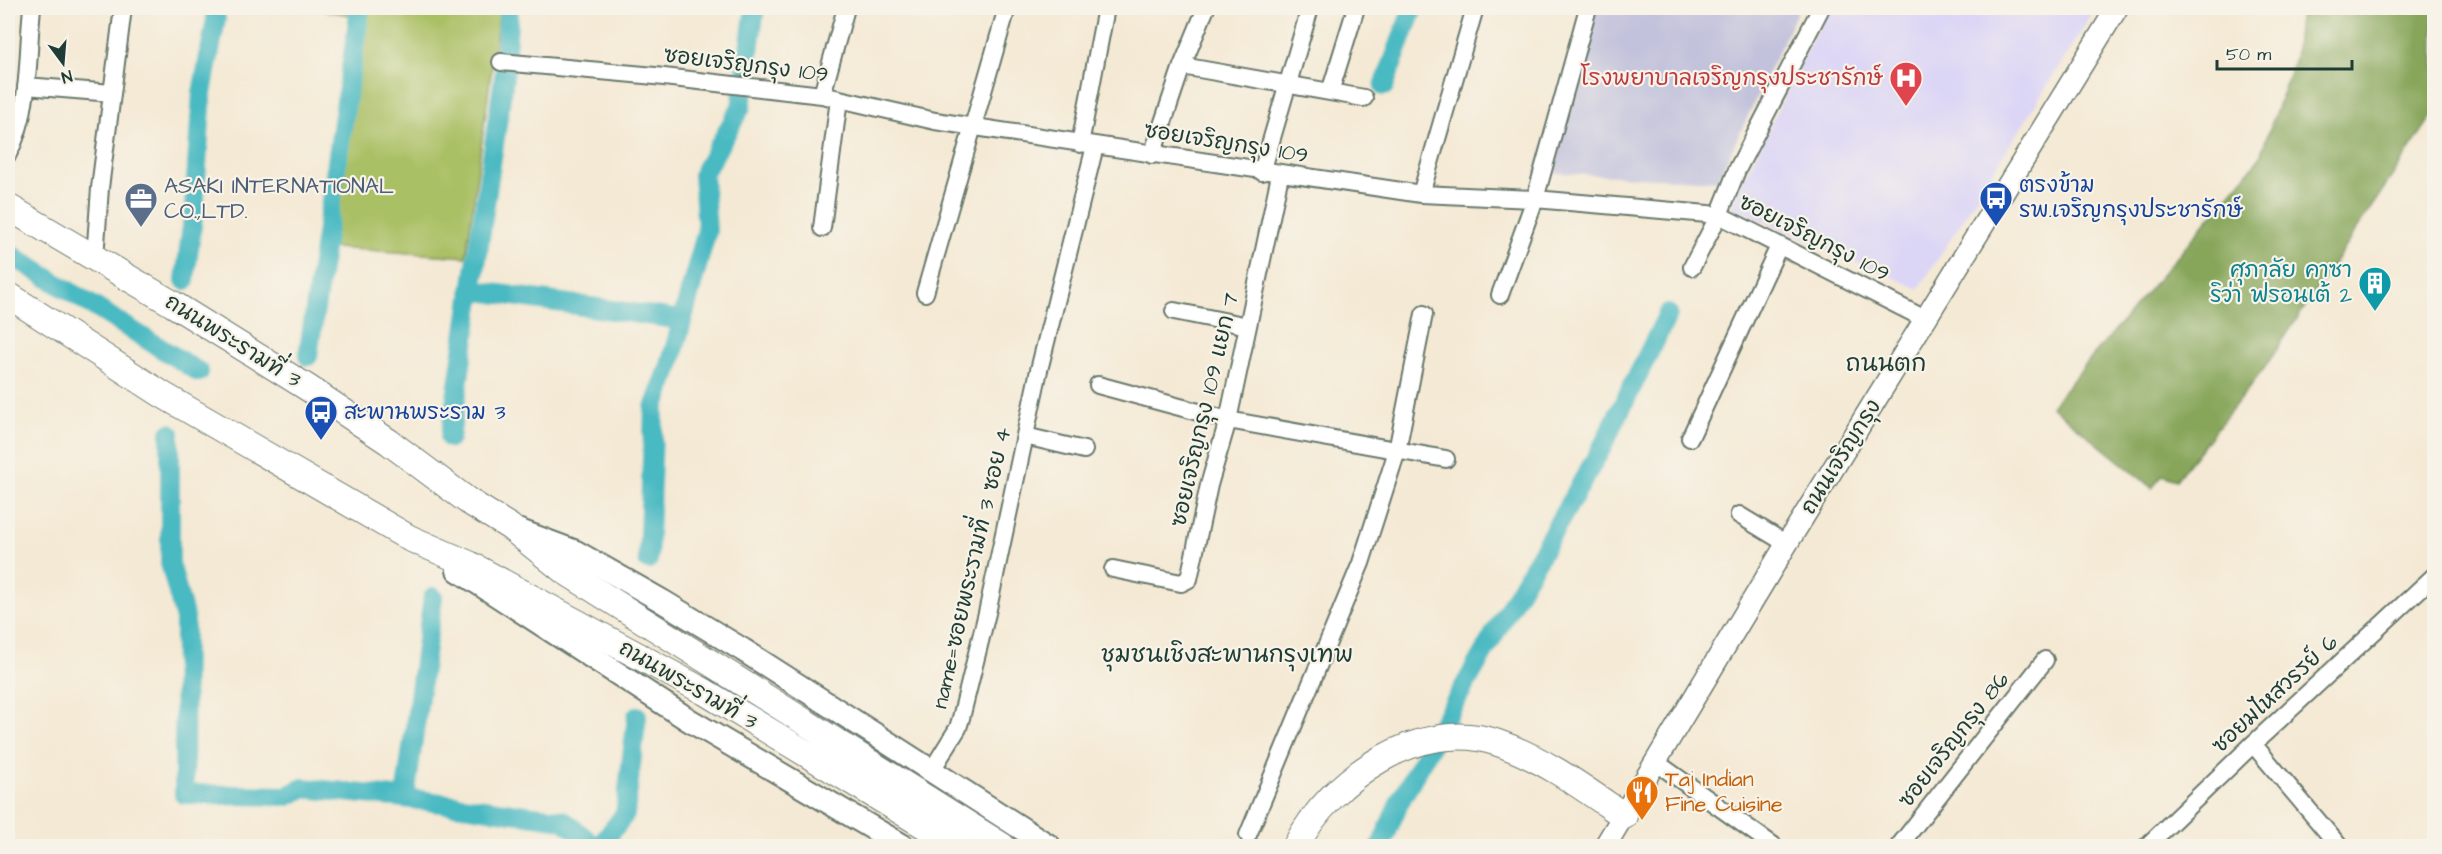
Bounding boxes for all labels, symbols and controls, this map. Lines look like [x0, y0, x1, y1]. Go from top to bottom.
north arrow [33, 33, 93, 93]
scale bar [2217, 33, 2352, 71]
street label: ซอยเจริญกรุง 109 [662, 40, 830, 90]
text: 50 m [2226, 42, 2271, 67]
hospital icon: โรงพยาบาลเจริญกรุงประชารักษ์ [1888, 60, 1924, 107]
place label: โรงพยาบาลเจริญกรุงประชารักษ์ [1580, 63, 1884, 94]
text: N [59, 65, 75, 88]
street label: ซอยเจริญกรุง 109 [1142, 115, 1310, 171]
place label: ตรงข้าม รพ.เจริญกรุงประชารักษ์ [2019, 170, 2244, 226]
place label: ASAKI INTERNATIONAL CO.,LTD. [164, 171, 394, 227]
bus stop icon: ตรงข้าม รพ.เจริญกรุงประชารักษ์ [1978, 180, 2014, 227]
office icon: ASAKI INTERNATIONAL CO.,LTD. [123, 181, 159, 228]
street label: ซอยเจริญกรุง 109 [1733, 187, 1895, 289]
place label: ศุภาลัย คาซา ริว่า ฟรอนเต้ 2 [2210, 255, 2352, 311]
building icon: ศุภาลัย คาซา ริว่า ฟรอนเต้ 2 [2357, 265, 2393, 312]
street label: ถนนพระรามที่ 3 [159, 282, 310, 395]
street label: ซอยเจริญกรุง 109 แยก 7 [1163, 289, 1247, 530]
district label: ถนนตก [1846, 347, 1926, 381]
street label: ถนนเจริญกรุง [1793, 393, 1889, 521]
bus stop icon: สะพานพระราม 3 [303, 394, 339, 441]
place label: สะพานพระราม 3 [344, 397, 506, 428]
street label: name=ซอยพระรามที่ 3 ซอย 4 [919, 423, 1020, 712]
street label: ซอยมไหสวรรย์ 6 [2205, 627, 2345, 761]
street label: ถนนพระรามที่ 3 [613, 628, 766, 737]
district label: ชุมชนเชิงสะพานกรุงเทพ [1101, 638, 1353, 672]
street label: ซอยเจริญกรุง 86 [1891, 665, 2017, 814]
place label: Taj Indian Fine Cuisine [1665, 764, 1783, 820]
restaurant icon: Taj Indian Fine Cuisine [1624, 774, 1660, 821]

